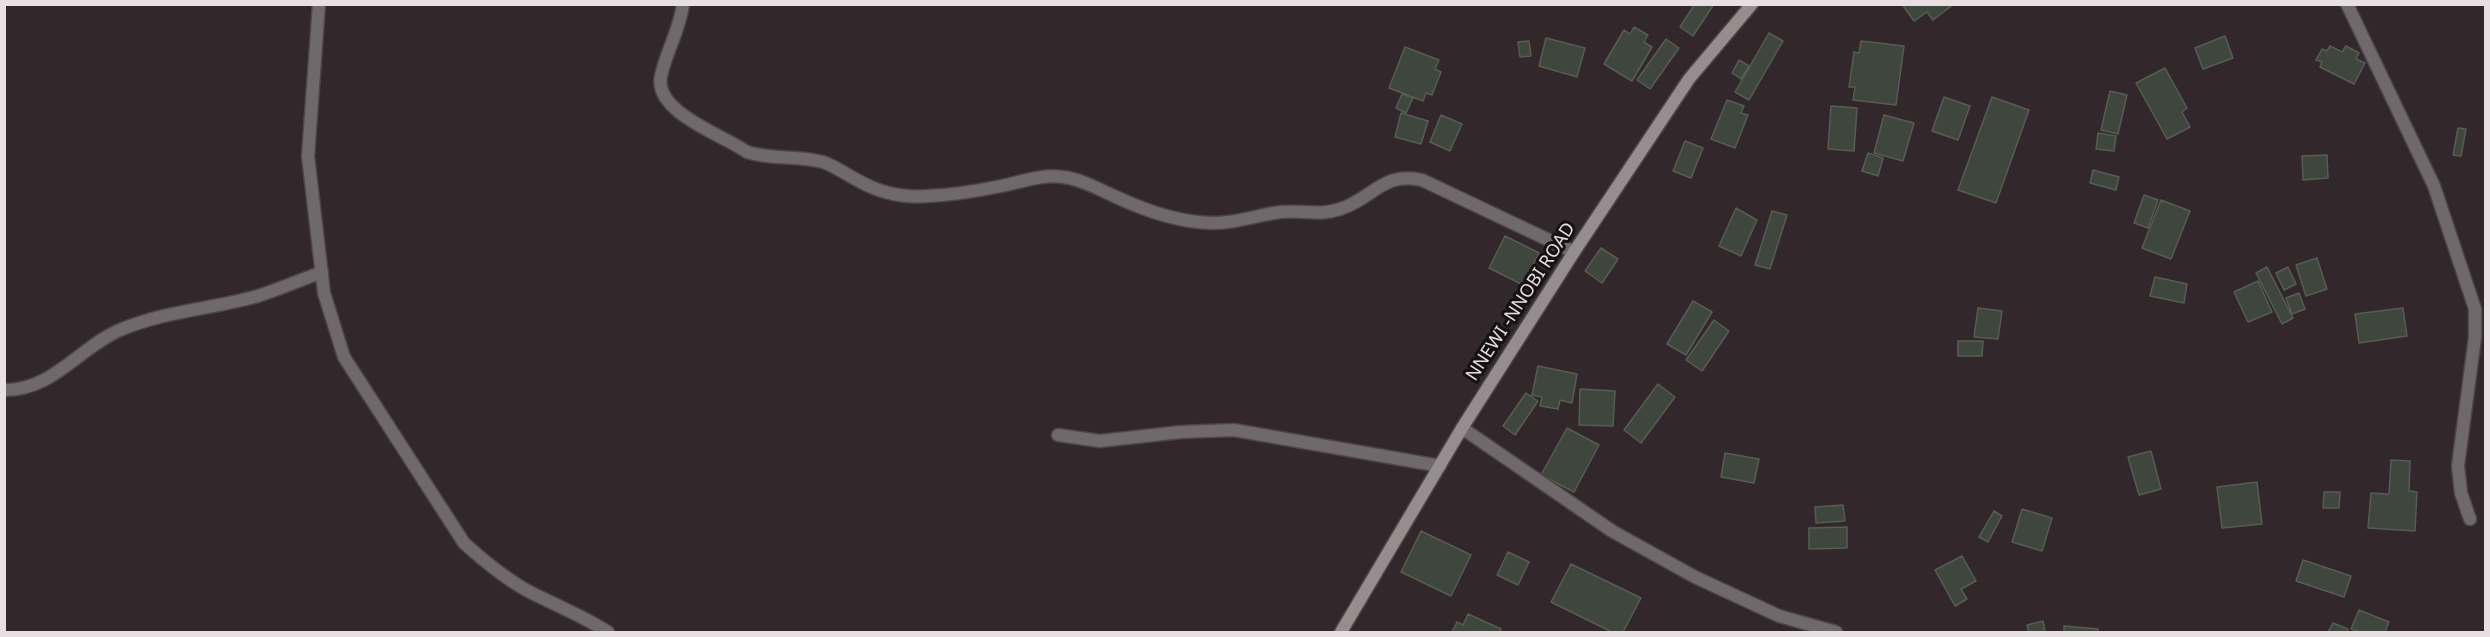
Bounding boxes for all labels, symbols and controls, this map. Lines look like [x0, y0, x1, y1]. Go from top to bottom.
street label: NNEWI -NNOBI ROAD [1462, 219, 1580, 385]

